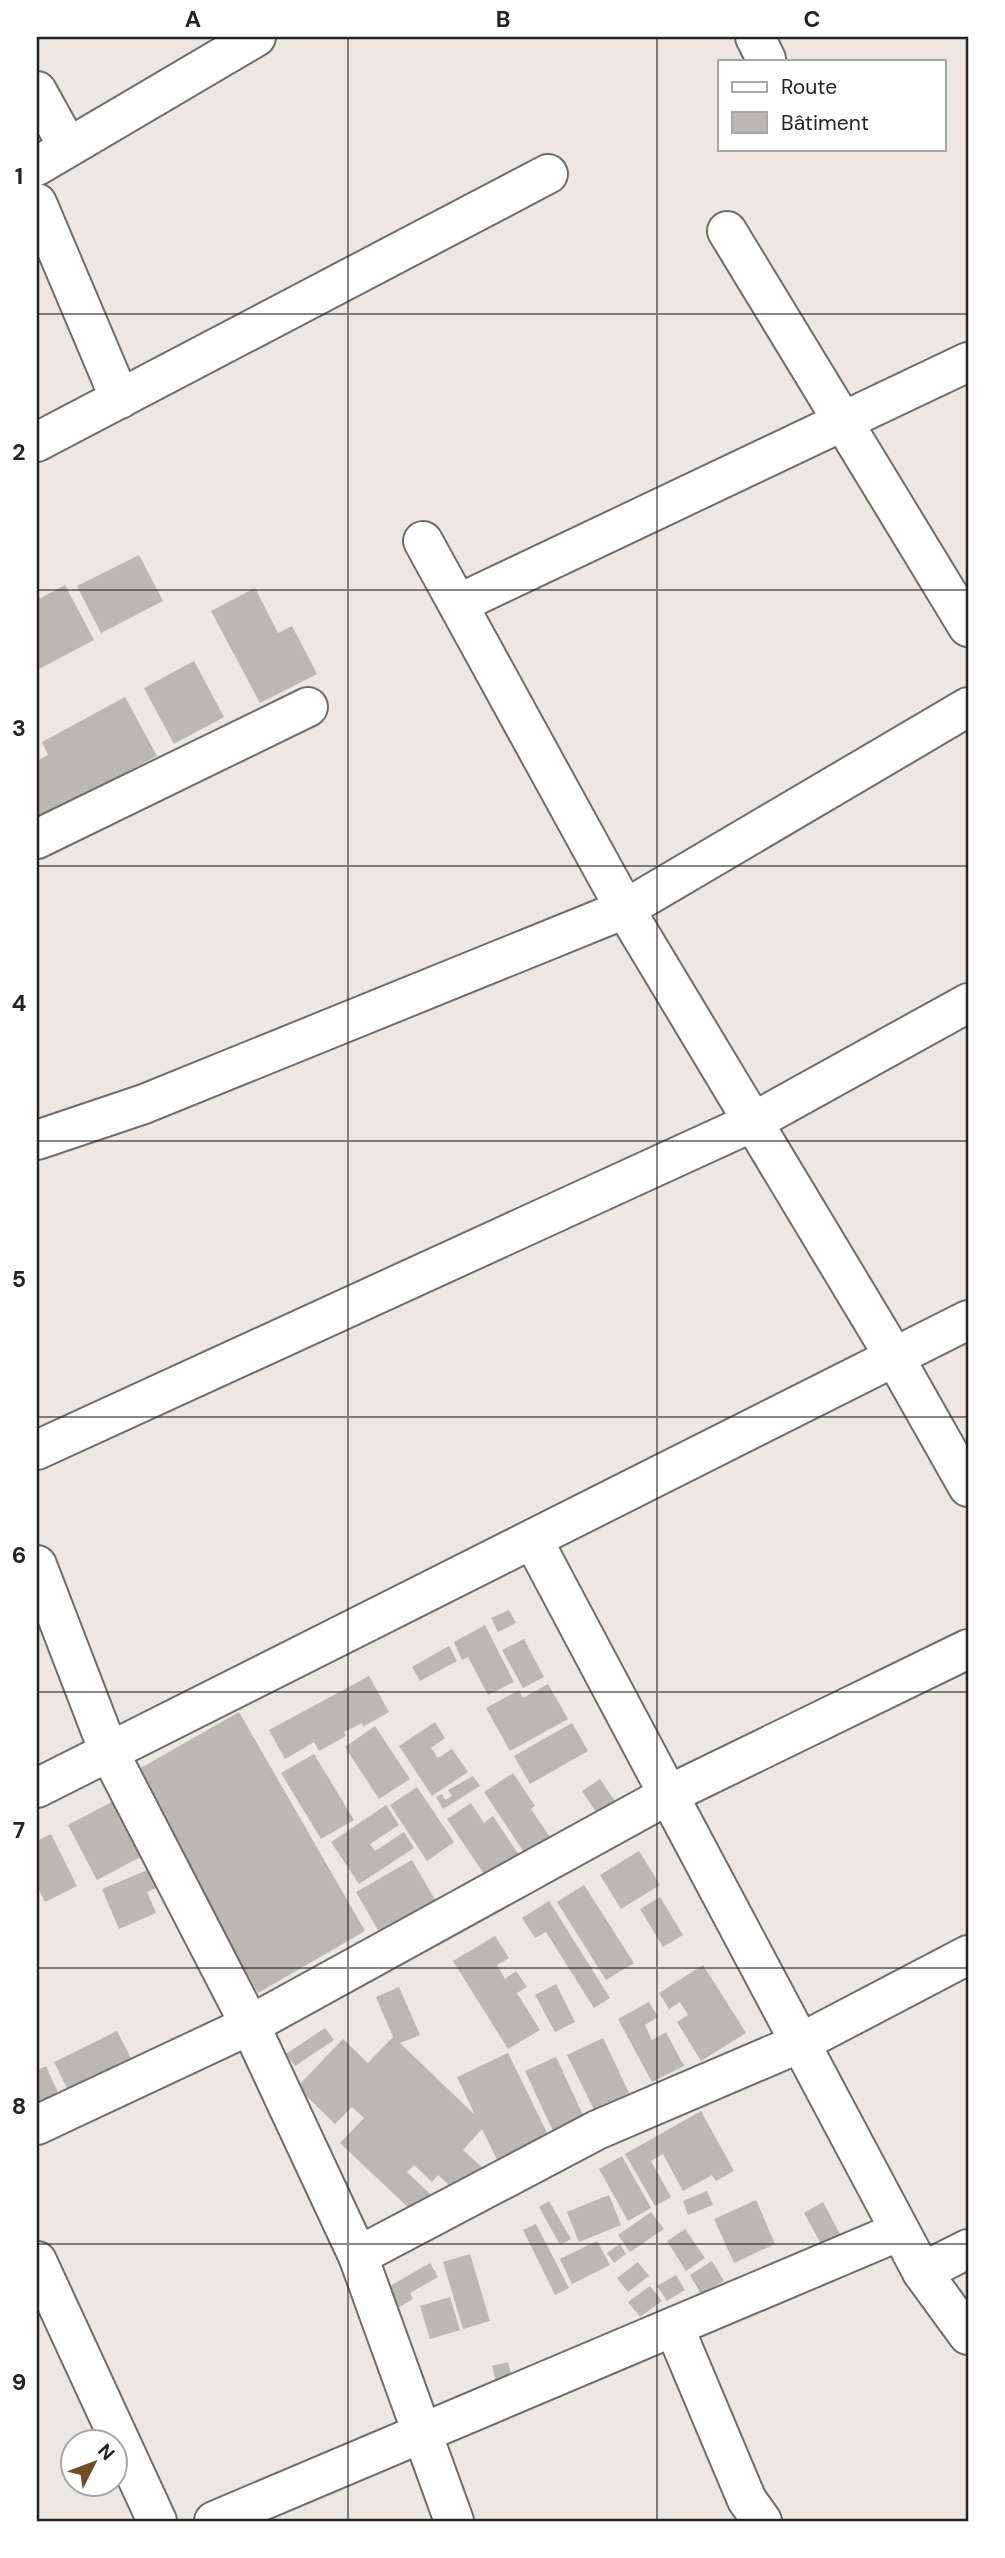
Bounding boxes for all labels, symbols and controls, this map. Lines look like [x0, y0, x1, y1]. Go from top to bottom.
text: A [185, 4, 201, 34]
text: B [496, 4, 510, 34]
text: C [804, 4, 820, 34]
legend [718, 60, 946, 150]
text: Route [781, 73, 837, 101]
text: Bâtiment [781, 109, 869, 137]
text: 1 [15, 161, 23, 191]
text: 2 [12, 437, 26, 467]
text: 3 [12, 713, 26, 743]
text: 4 [12, 988, 27, 1018]
text: 5 [12, 1264, 26, 1294]
text: 6 [12, 1540, 26, 1570]
text: 7 [13, 1815, 25, 1845]
text: 8 [12, 2091, 26, 2121]
text: 9 [12, 2367, 26, 2397]
north arrow [60, 2428, 130, 2498]
text: N [92, 2438, 120, 2465]

